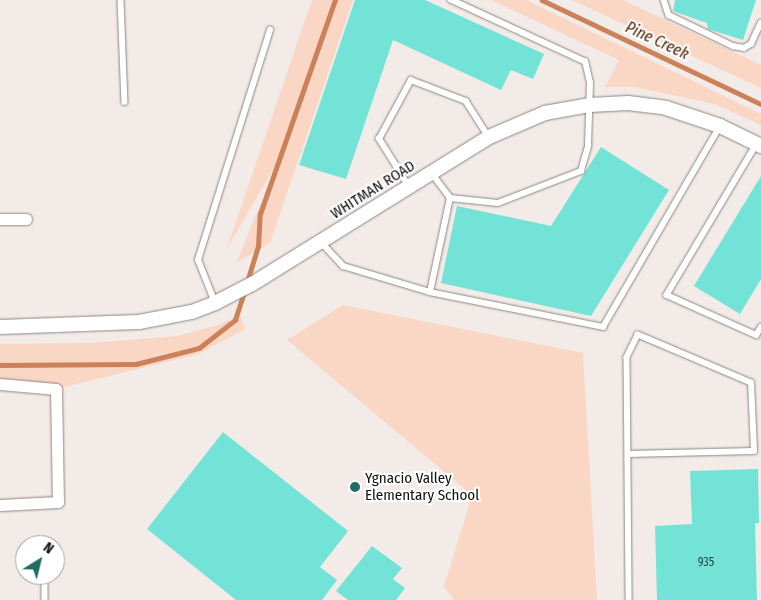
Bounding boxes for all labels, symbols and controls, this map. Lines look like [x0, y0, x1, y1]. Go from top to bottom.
water label: Pine Creek [622, 18, 692, 64]
street label: WHITMAN ROAD [328, 157, 418, 223]
place label: Ygnacio Valley Elementary School [365, 469, 479, 504]
marker: Ygnacio Valley Elementary School [349, 481, 361, 493]
north arrow [15, 535, 65, 585]
text: N [40, 539, 57, 558]
house number: 935 [698, 556, 714, 570]

